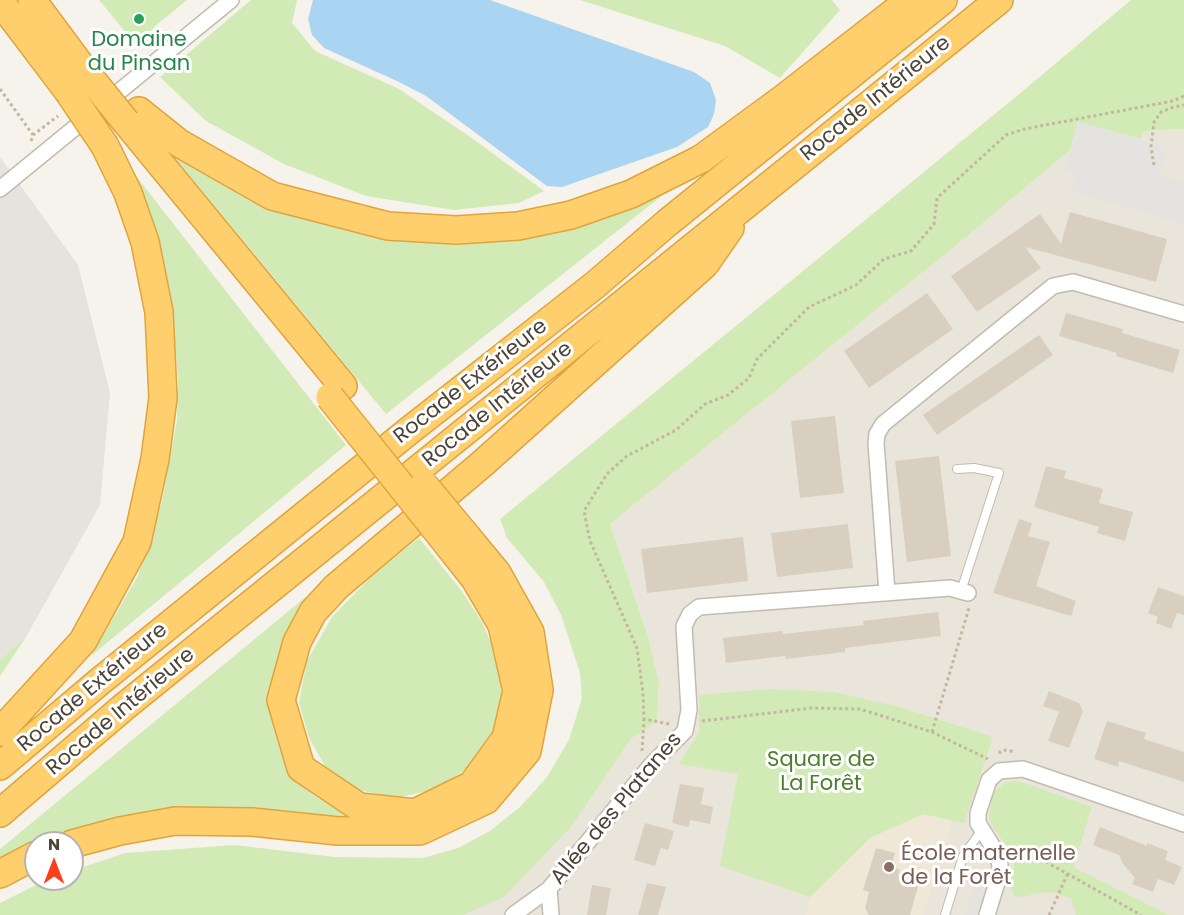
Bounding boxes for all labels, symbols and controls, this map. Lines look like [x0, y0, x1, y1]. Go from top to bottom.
marker: Domaine du Pinsan [132, 12, 146, 26]
place label: Domaine du Pinsan [88, 28, 190, 78]
street label: Rocade Intérieure [796, 31, 956, 167]
street label: Rocade Extérieure [389, 314, 553, 450]
street label: Rocade Intérieure [418, 337, 578, 473]
street label: Rocade Extérieure [13, 618, 173, 758]
street label: Rocade Intérieure [42, 643, 200, 781]
street label: Allée des Platanes [546, 728, 688, 890]
park label: Square de La Forêt [767, 748, 875, 798]
north arrow [24, 831, 84, 891]
text: N [48, 833, 60, 856]
place label: École maternelle de la Forêt [901, 842, 1076, 892]
marker: École maternelle de la Forêt [882, 860, 896, 874]

